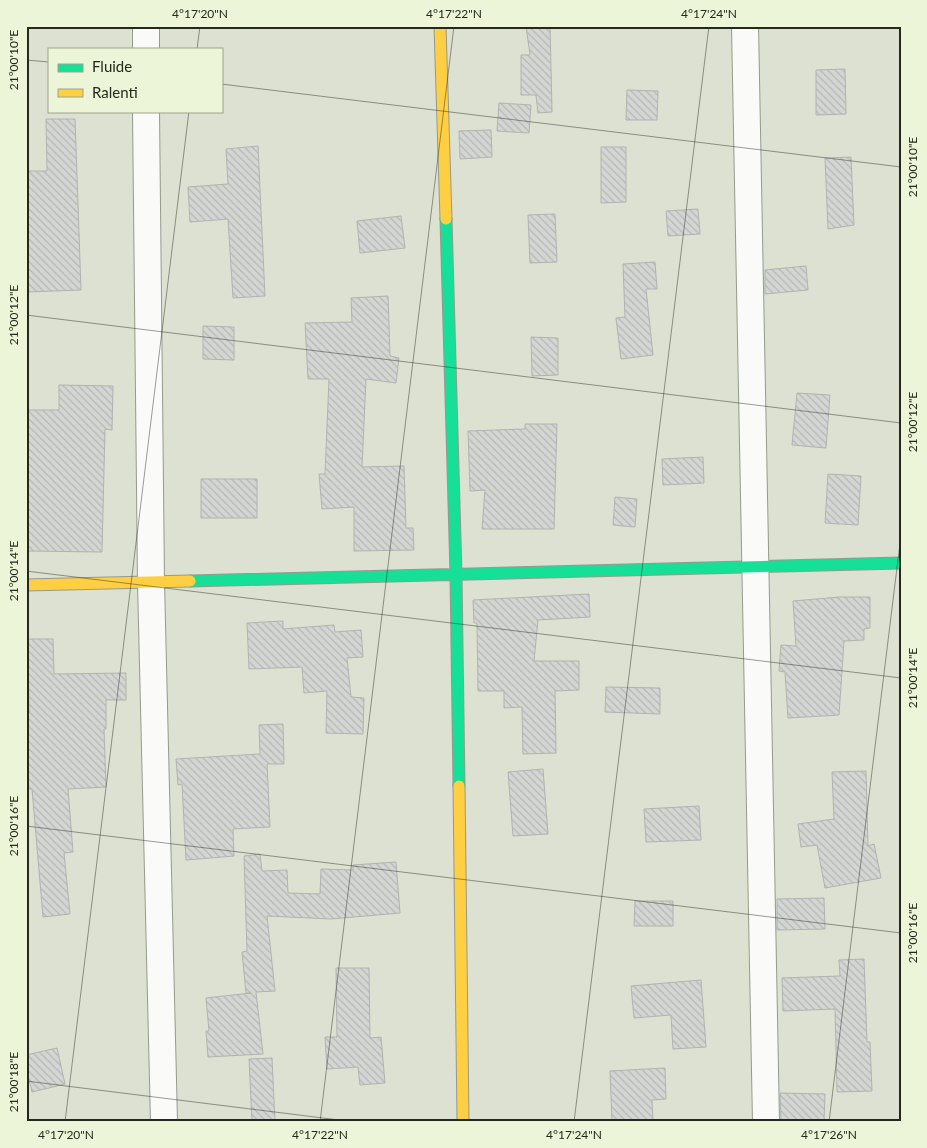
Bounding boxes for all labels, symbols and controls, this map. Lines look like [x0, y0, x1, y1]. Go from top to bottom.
text: 4°17'20"N [172, 6, 228, 21]
text: 4°17'22"N [426, 6, 482, 21]
text: 4°17'24"N [681, 6, 737, 21]
text: 21°00'10"E [6, 30, 21, 90]
legend [48, 48, 222, 112]
text: Fluide [92, 57, 132, 75]
text: Ralenti [92, 83, 138, 101]
text: 21°00'10"E [905, 137, 920, 197]
text: 21°00'12"E [6, 285, 21, 345]
text: 21°00'12"E [905, 392, 920, 452]
text: 21°00'14"E [6, 541, 21, 601]
text: 21°00'14"E [905, 648, 920, 708]
text: 21°00'16"E [6, 796, 21, 856]
text: 21°00'16"E [905, 903, 920, 963]
text: 21°00'18"E [6, 1052, 21, 1112]
text: 4°17'20"N [38, 1127, 94, 1142]
text: 4°17'22"N [292, 1127, 348, 1142]
text: 4°17'24"N [546, 1127, 602, 1142]
text: 4°17'26"N [801, 1127, 857, 1142]

